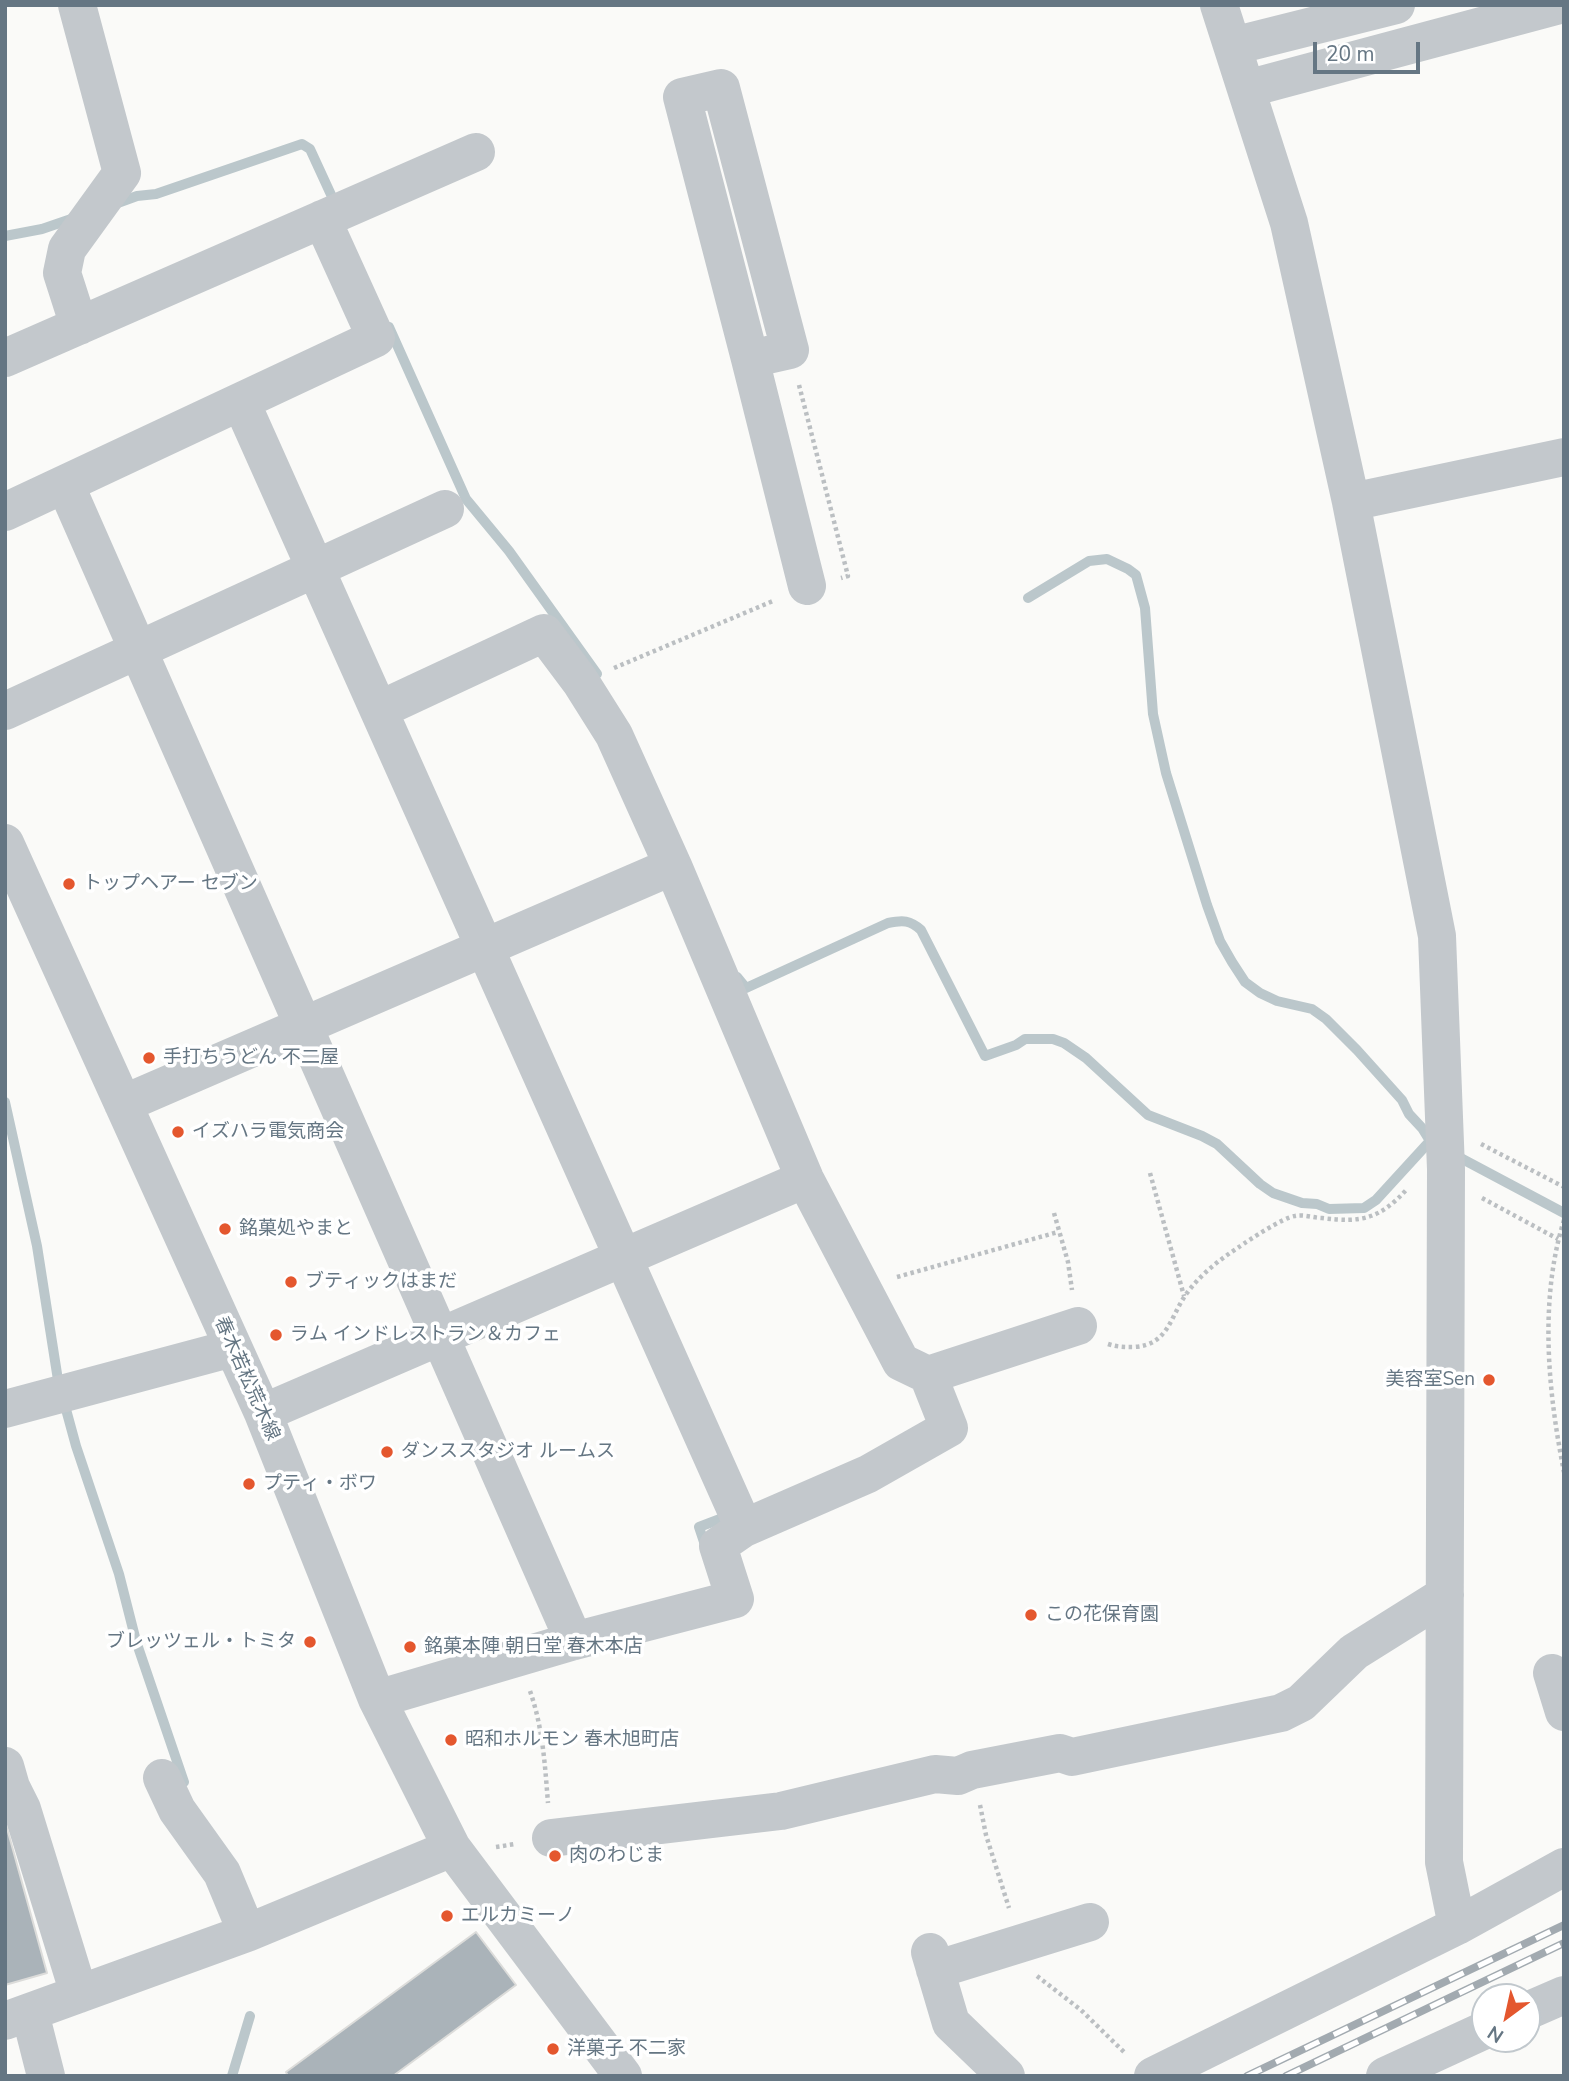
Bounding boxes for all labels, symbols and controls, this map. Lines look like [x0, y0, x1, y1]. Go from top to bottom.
scale bar [1317, 28, 1424, 72]
text: 20 m [1326, 40, 1375, 68]
place label: トップヘアー セブン [83, 873, 258, 895]
marker: トップヘアー セブン [61, 876, 77, 892]
place label: 手打ちうどん 不二屋 [163, 1047, 339, 1069]
marker: 手打ちうどん 不二屋 [141, 1050, 157, 1066]
place label: イズハラ電気商会 [192, 1121, 344, 1143]
marker: イズハラ電気商会 [170, 1124, 186, 1140]
place label: 銘菓処やまと [239, 1218, 353, 1240]
marker: 銘菓処やまと [217, 1221, 233, 1237]
place label: ブティックはまだ [305, 1271, 457, 1293]
marker: ブティックはまだ [283, 1274, 299, 1290]
street label: 春木若松荒木線 [209, 1314, 283, 1444]
place label: ラム インドレストラン＆カフェ [290, 1324, 561, 1346]
marker: ラム インドレストラン＆カフェ [268, 1327, 284, 1343]
place label: 美容室Sen [1385, 1369, 1475, 1391]
marker: 美容室Sen [1481, 1372, 1497, 1388]
place label: ダンススタジオ ルームス [401, 1441, 615, 1463]
marker: ダンススタジオ ルームス [379, 1444, 395, 1460]
place label: プティ・ボワ [263, 1473, 377, 1495]
marker: プティ・ボワ [241, 1476, 257, 1492]
place label: この花保育園 [1045, 1604, 1159, 1626]
marker: この花保育園 [1023, 1607, 1039, 1623]
place label: ブレッツェル・トミタ [106, 1631, 296, 1653]
marker: ブレッツェル・トミタ [302, 1634, 318, 1650]
place label: 銘菓本陣 朝日堂 春木本店 [424, 1636, 643, 1658]
marker: 銘菓本陣 朝日堂 春木本店 [402, 1639, 418, 1655]
place label: 昭和ホルモン 春木旭町店 [465, 1729, 679, 1751]
marker: 昭和ホルモン 春木旭町店 [443, 1732, 459, 1748]
place label: 肉のわじま [569, 1845, 664, 1867]
marker: 肉のわじま [547, 1848, 563, 1864]
place label: エルカミーノ [461, 1905, 575, 1927]
marker: エルカミーノ [439, 1908, 455, 1924]
north arrow [1471, 1983, 1541, 2053]
text: N [1483, 2019, 1509, 2049]
place label: 洋菓子 不二家 [567, 2038, 686, 2060]
marker: 洋菓子 不二家 [545, 2041, 561, 2057]

